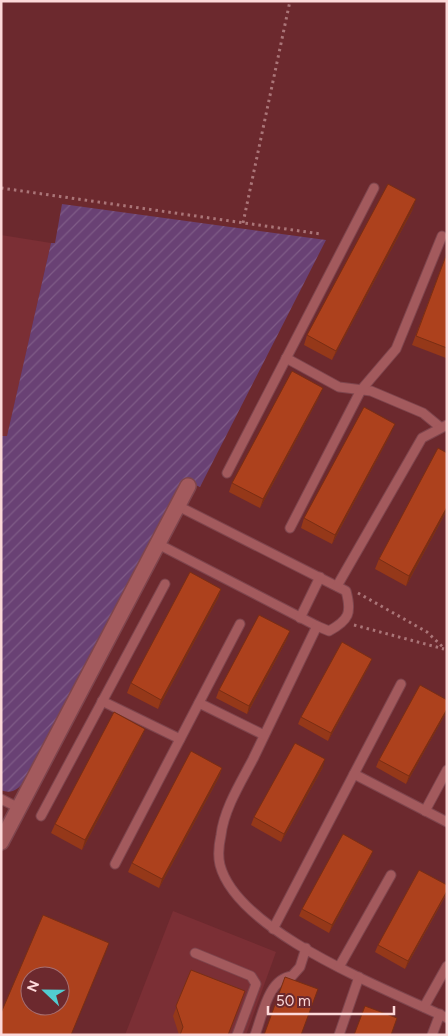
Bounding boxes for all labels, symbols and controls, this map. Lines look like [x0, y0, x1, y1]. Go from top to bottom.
north arrow [20, 966, 70, 1016]
text: N [24, 978, 43, 995]
scale bar [268, 984, 394, 1016]
text: 50 m [276, 992, 311, 1010]

